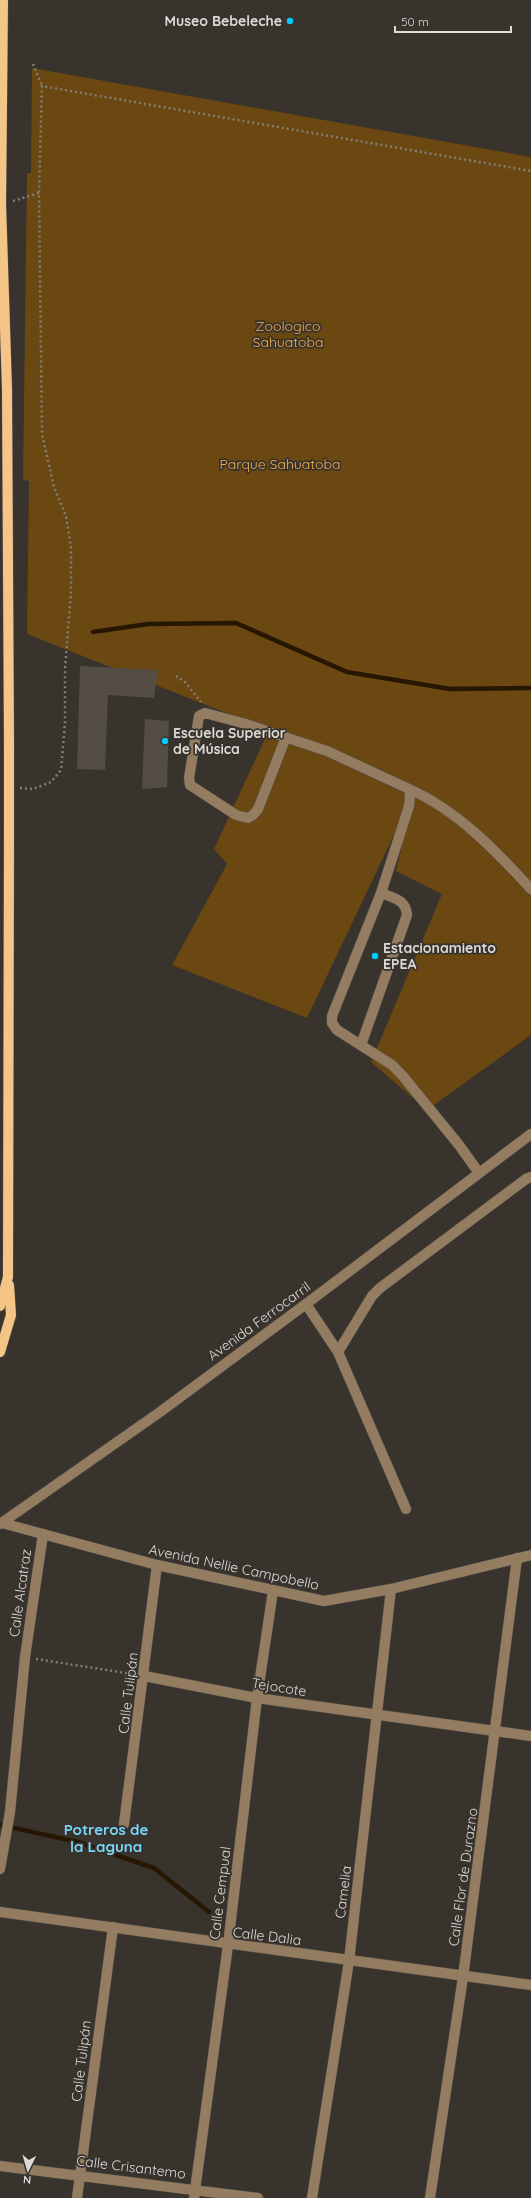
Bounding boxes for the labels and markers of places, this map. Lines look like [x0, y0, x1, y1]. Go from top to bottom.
place label: Museo Bebeleche [165, 12, 282, 30]
marker: Museo Bebeleche [285, 16, 295, 26]
place label: Escuela Superior de Música [173, 724, 286, 758]
marker: Escuela Superior de Música [160, 736, 170, 746]
place label: Estacionamiento EPEA [383, 939, 496, 973]
marker: Estacionamiento EPEA [370, 951, 380, 961]

